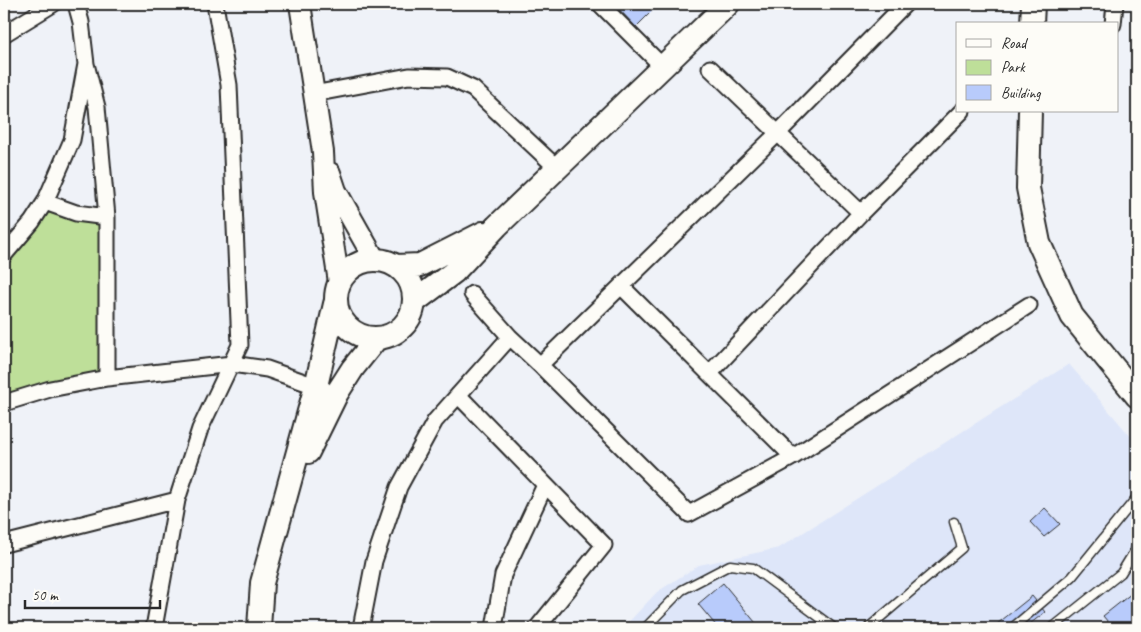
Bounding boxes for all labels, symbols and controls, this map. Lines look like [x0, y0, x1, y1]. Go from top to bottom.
legend [956, 22, 1118, 112]
text: Road [1001, 34, 1028, 53]
text: Park [1001, 58, 1026, 77]
text: Building [1001, 84, 1041, 103]
scale bar [25, 577, 160, 609]
text: 50 m [32, 586, 59, 605]

